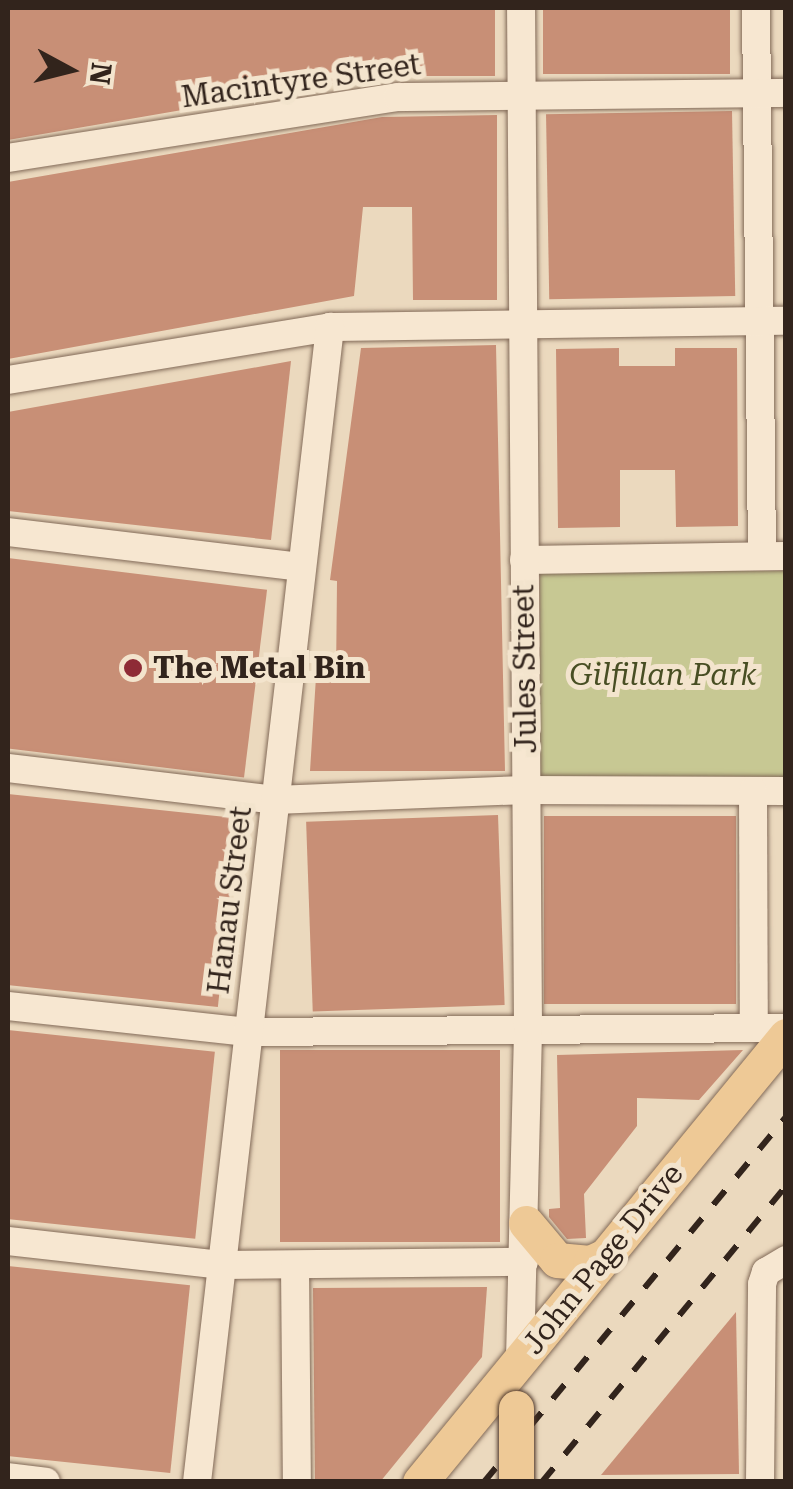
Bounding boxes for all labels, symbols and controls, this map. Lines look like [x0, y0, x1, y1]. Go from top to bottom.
north arrow [20, 20, 120, 120]
street label: Macintyre Street [179, 46, 423, 116]
text: N [83, 61, 118, 86]
street label: Jules Street [506, 584, 544, 754]
place label: The Metal Bin [153, 650, 365, 686]
marker: The Metal Bin [122, 657, 144, 679]
park label: Gilfillan Park [569, 657, 757, 693]
street label: Hanau Street [201, 804, 259, 996]
street label: John Page Drive [515, 1156, 691, 1362]

